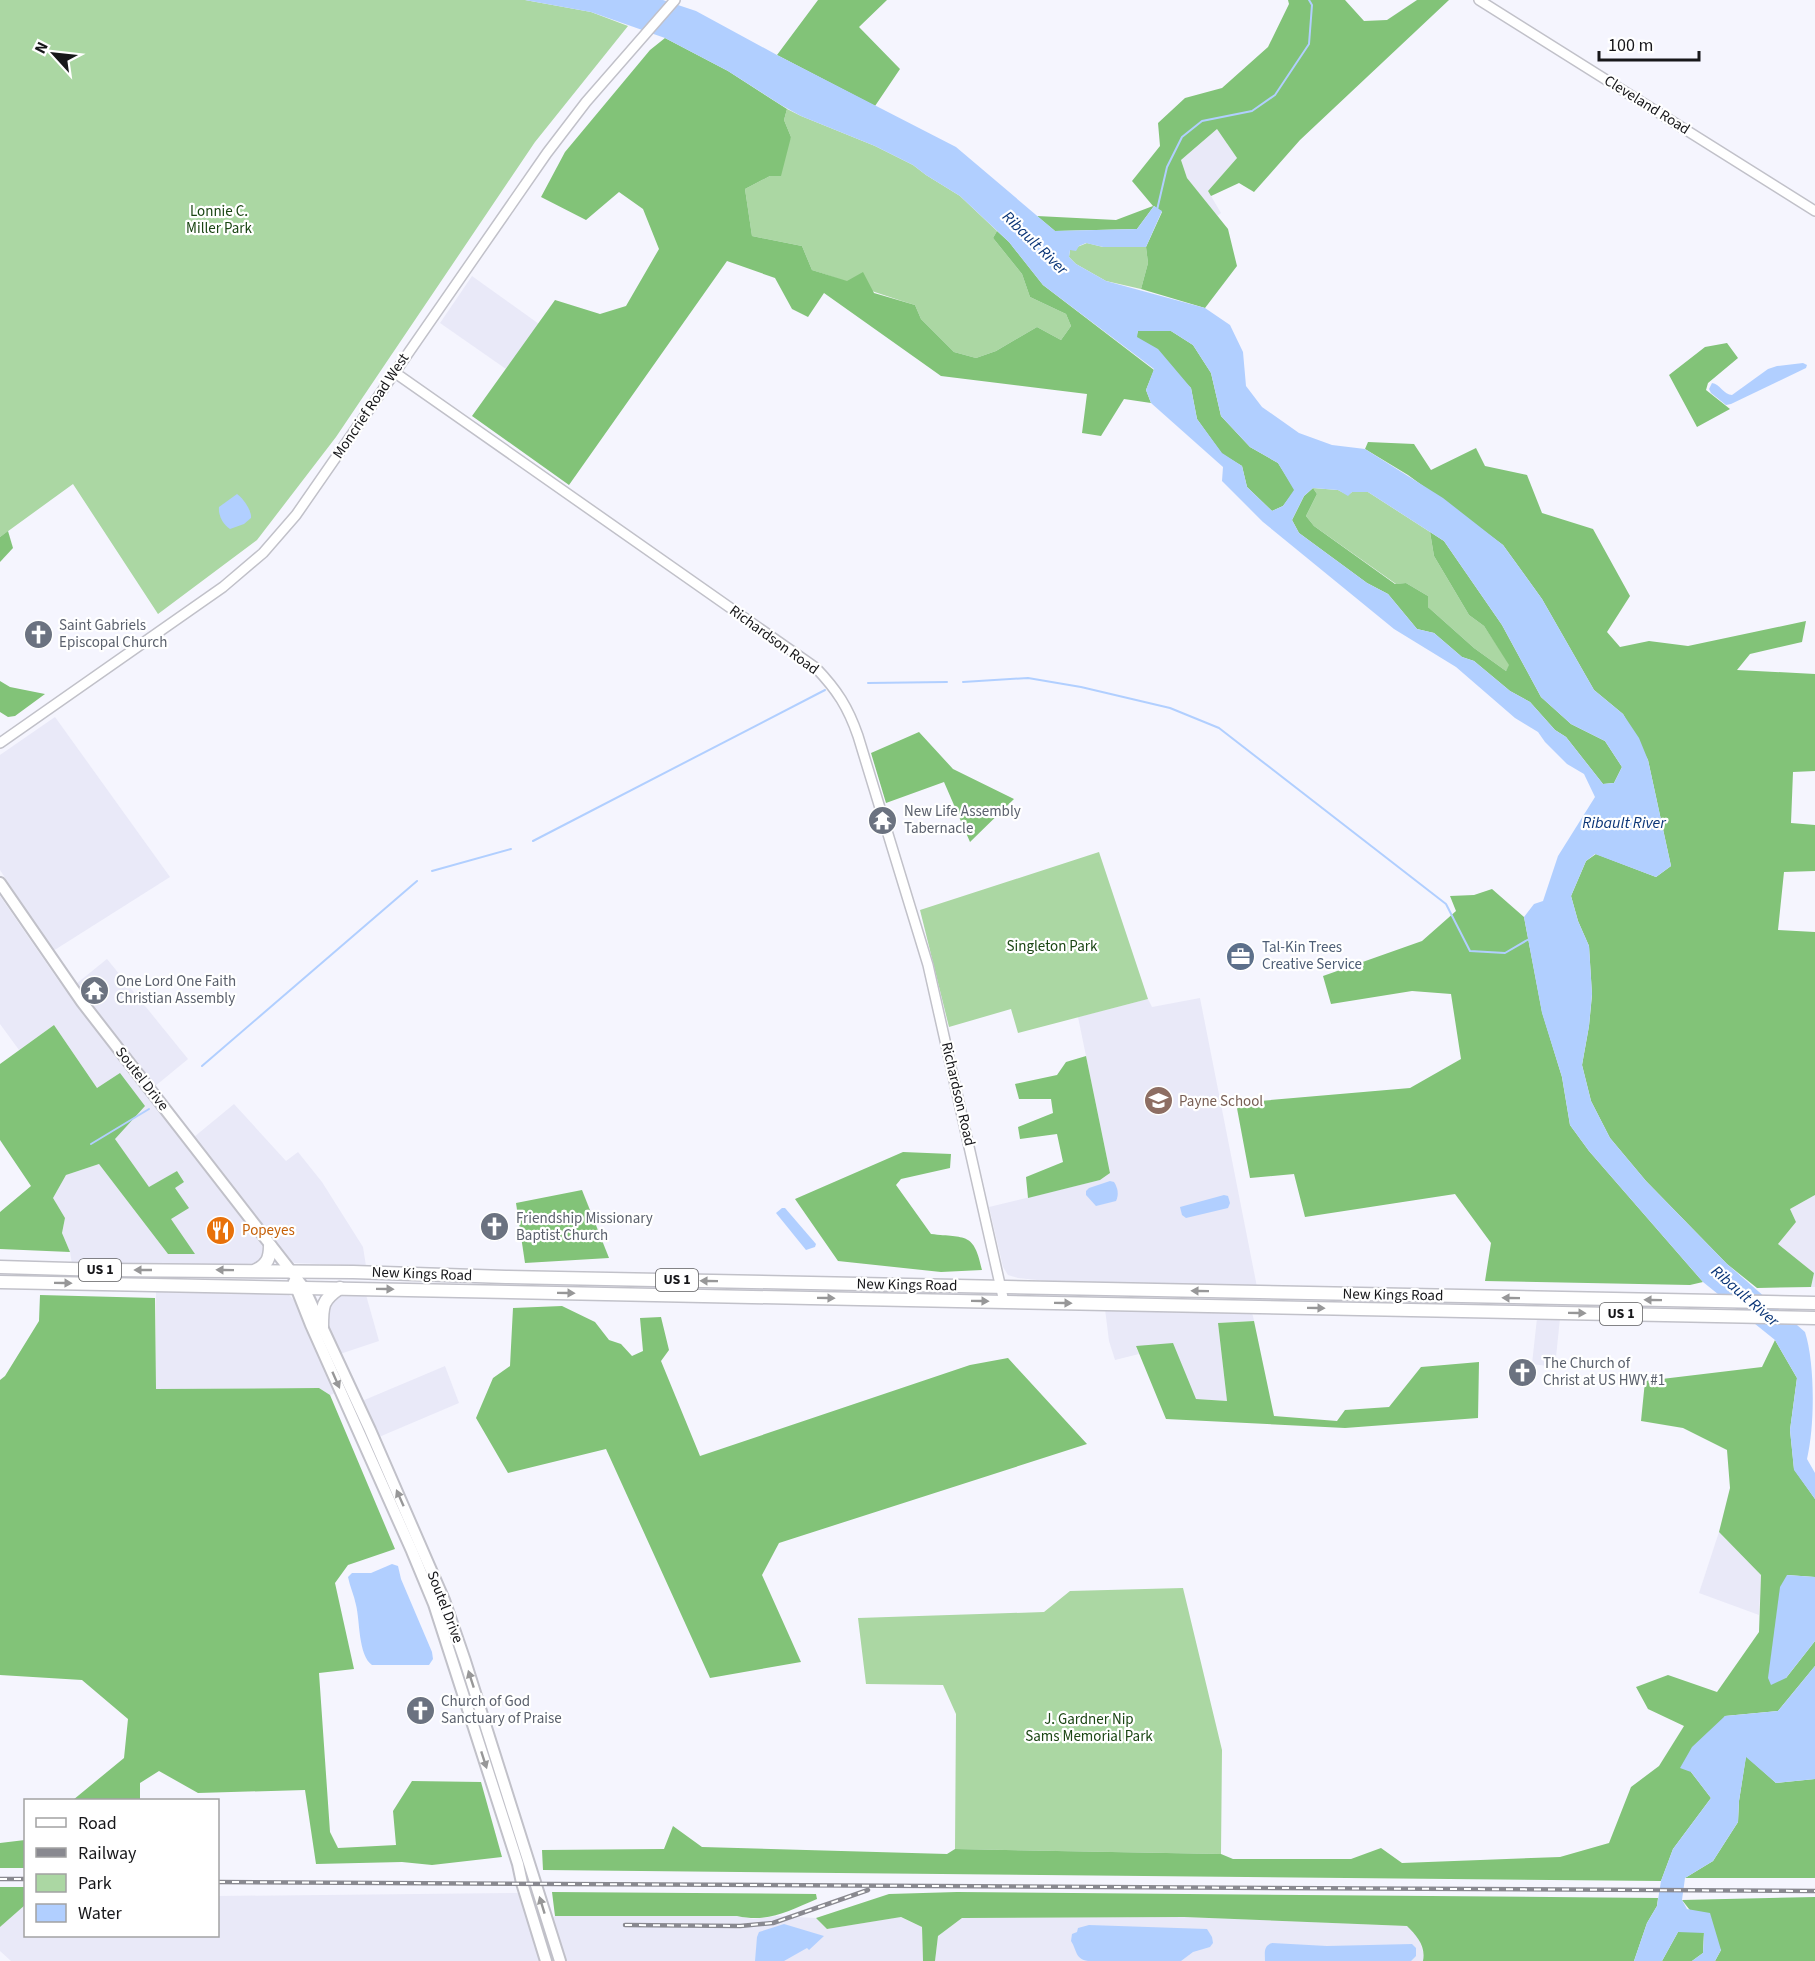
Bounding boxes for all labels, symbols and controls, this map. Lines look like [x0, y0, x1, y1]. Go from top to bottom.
north arrow [24, 24, 84, 84]
scale bar [1599, 24, 1700, 62]
text: 100 m [1608, 33, 1653, 58]
text: N [29, 38, 54, 57]
street label: Cleveland Road [1600, 70, 1694, 140]
park label: Lonnie C. Miller Park [186, 201, 253, 239]
water label: Ribault River [997, 206, 1074, 281]
street label: Moncrief Road West [328, 349, 414, 463]
street label: Richardson Road [725, 600, 823, 680]
place label: Saint Gabriels Episcopal Church [59, 615, 167, 653]
church icon: Saint Gabriels Episcopal Church [22, 618, 54, 650]
place label: New Life Assembly Tabernacle [904, 801, 1021, 839]
temple icon: New Life Assembly Tabernacle [867, 804, 899, 836]
water label: Ribault River [1582, 812, 1667, 834]
park label: Singleton Park [1007, 936, 1098, 957]
place label: Tal-Kin Trees Creative Service [1262, 937, 1362, 975]
office icon: Tal-Kin Trees Creative Service [1225, 940, 1257, 972]
place label: One Lord One Faith Christian Assembly [116, 971, 236, 1009]
temple icon: One Lord One Faith Christian Assembly [79, 974, 111, 1006]
street label: Richardson Road [936, 1040, 980, 1148]
street label: Soutel Drive [110, 1043, 174, 1115]
school or university icon: Payne School [1142, 1085, 1174, 1117]
place label: Payne School [1179, 1091, 1263, 1112]
place label: Friendship Missionary Baptist Church [516, 1208, 653, 1246]
church icon: Friendship Missionary Baptist Church [479, 1211, 511, 1243]
restaurant icon: Popeyes [205, 1214, 237, 1246]
place label: Popeyes [242, 1220, 295, 1241]
road number: US 1 [79, 1259, 121, 1281]
water label: Ribault River [1706, 1260, 1785, 1333]
street label: New Kings Road [371, 1262, 473, 1286]
one-way arrow [133, 1265, 152, 1275]
one-way arrow [215, 1265, 234, 1275]
road number: US 1 [656, 1269, 698, 1291]
street label: New Kings Road [857, 1274, 957, 1296]
one-way arrow [700, 1276, 719, 1286]
one-way arrow [54, 1278, 73, 1288]
one-way arrow [376, 1284, 395, 1294]
street label: New Kings Road [1343, 1284, 1443, 1306]
one-way arrow [1190, 1286, 1209, 1296]
one-way arrow [556, 1288, 575, 1298]
one-way arrow [817, 1293, 836, 1303]
one-way arrow [1502, 1293, 1521, 1302]
one-way arrow [1643, 1295, 1662, 1305]
one-way arrow [971, 1296, 990, 1306]
one-way arrow [1053, 1298, 1072, 1308]
one-way arrow [1306, 1303, 1325, 1313]
road number: US 1 [1600, 1303, 1642, 1325]
one-way arrow [1567, 1308, 1586, 1318]
place label: The Church of Christ at US HWY #1 [1543, 1353, 1665, 1391]
church icon: The Church of Christ at US HWY #1 [1506, 1356, 1538, 1388]
one-way arrow [331, 1371, 340, 1388]
one-way arrow [396, 1489, 405, 1506]
street label: Soutel Drive [422, 1568, 468, 1646]
one-way arrow [466, 1670, 475, 1688]
place label: Church of God Sanctuary of Praise [441, 1691, 562, 1729]
church icon: Church of God Sanctuary of Praise [404, 1694, 436, 1726]
park label: J. Gardner Nip Sams Memorial Park [1025, 1709, 1153, 1747]
one-way arrow [479, 1751, 489, 1769]
legend [24, 1799, 219, 1937]
text: Road [78, 1811, 117, 1836]
text: Railway [78, 1841, 137, 1866]
text: Park [78, 1871, 112, 1896]
one-way arrow [537, 1896, 547, 1914]
text: Water [78, 1901, 122, 1926]

